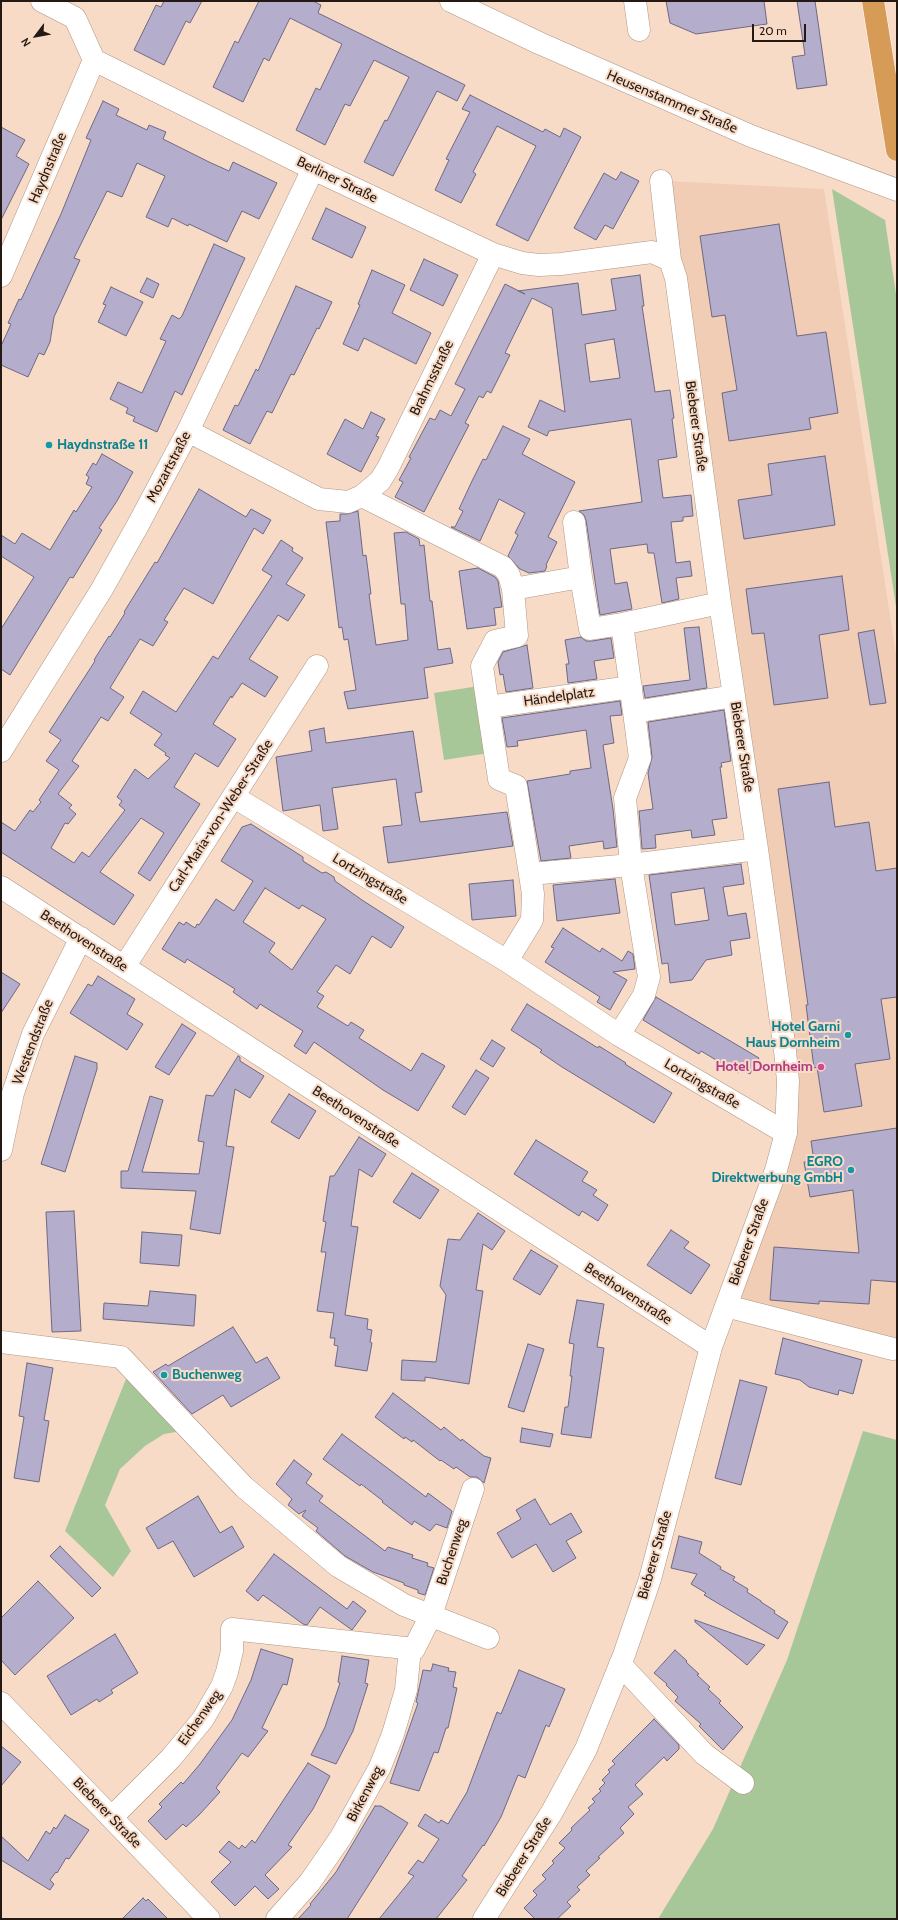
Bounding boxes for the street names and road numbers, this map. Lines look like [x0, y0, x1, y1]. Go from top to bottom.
street label: Heusenstammer Straße [604, 67, 740, 137]
street label: Haydnstraße [26, 130, 70, 206]
street label: Berliner Straße [294, 153, 380, 207]
street label: Brahmsstraße [407, 338, 457, 418]
street label: Bieberer Straße [681, 380, 711, 472]
street label: Mozartstraße [143, 429, 195, 505]
street label: Händelplatz [522, 684, 596, 710]
street label: Bieberer Straße [727, 701, 757, 793]
street label: Carl-Maria-von-Weber-Straße [165, 736, 277, 896]
street label: Lortzingstraße [329, 850, 411, 908]
street label: Beethovenstraße [37, 906, 131, 976]
street label: Westendstraße [9, 997, 57, 1087]
street label: Lortzingstraße [661, 1056, 743, 1112]
street label: Beethovenstraße [309, 1082, 403, 1152]
street label: Bieberer Straße [726, 1196, 772, 1288]
street label: Beethovenstraße [581, 1259, 675, 1329]
street label: Bieberer Straße [634, 1509, 676, 1601]
street label: Buchenweg [433, 1517, 471, 1587]
street label: Eichenweg [175, 1687, 225, 1749]
street label: Birkenweg [343, 1763, 387, 1825]
street label: Bieberer Straße [69, 1774, 145, 1852]
street label: Bieberer Straße [493, 1814, 555, 1900]

